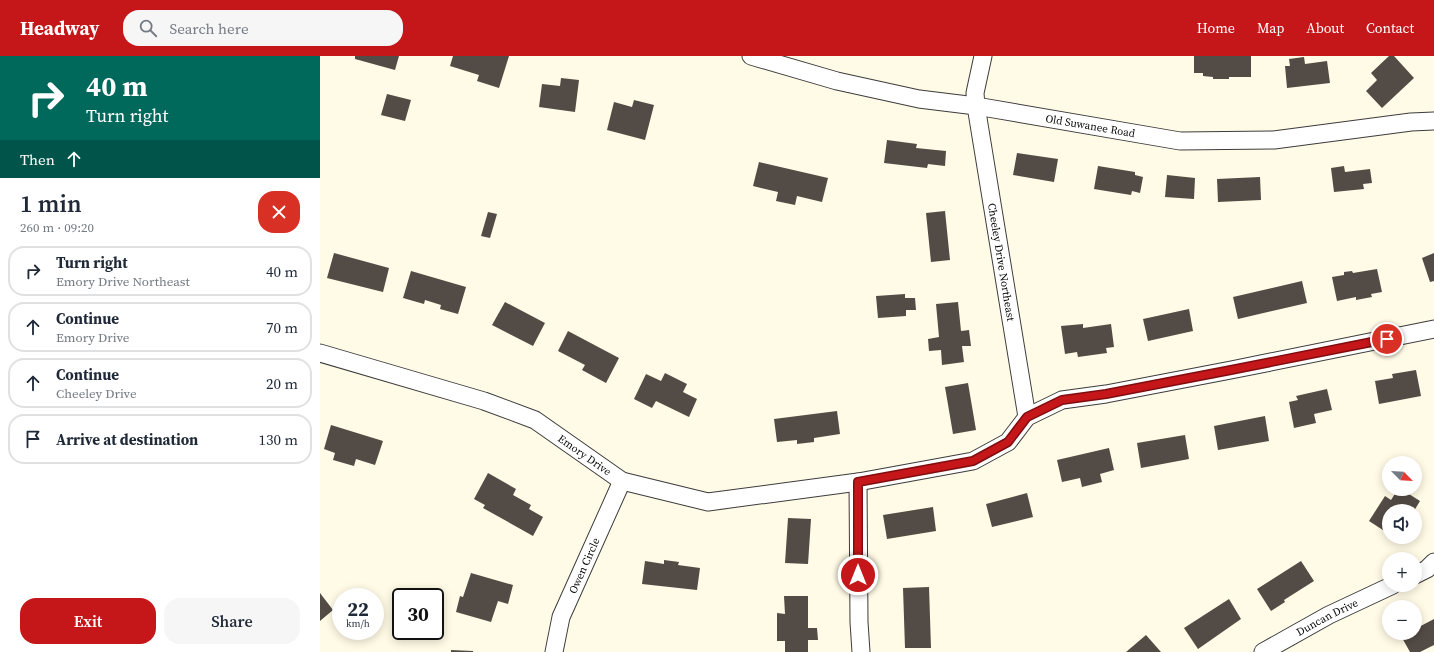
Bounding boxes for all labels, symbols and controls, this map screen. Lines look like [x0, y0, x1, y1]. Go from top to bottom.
search box [123, 10, 403, 46]
text: Headway [20, 15, 99, 41]
icon: search [137, 17, 159, 39]
text: Search here [169, 18, 249, 39]
text: Home [1197, 18, 1235, 38]
text: Map [1257, 18, 1284, 38]
text: About [1306, 18, 1344, 38]
text: Contact [1366, 18, 1414, 38]
text: 40 m [86, 67, 148, 105]
icon: right [20, 72, 72, 124]
text: Turn right [86, 103, 168, 128]
street label: Old Suwanee Road [1044, 111, 1137, 141]
icon: ahead [63, 148, 85, 170]
text: Then [20, 149, 55, 170]
text: 1 min [20, 187, 82, 220]
button: close [258, 191, 300, 233]
street label: Cheeley Drive Northeast [985, 202, 1019, 323]
text: 260 m · 09:20 [20, 219, 94, 236]
text: Turn right [56, 252, 128, 273]
icon: right [22, 260, 44, 282]
text: 40 m [266, 261, 298, 282]
text: Emory Drive Northeast [56, 273, 190, 290]
text: Continue [56, 308, 119, 329]
icon: ahead [22, 316, 44, 338]
text: 70 m [266, 317, 298, 338]
pin [1370, 322, 1404, 356]
icon: arrive [1376, 328, 1398, 350]
text: Emory Drive [56, 329, 129, 346]
text: Continue [56, 364, 119, 385]
icon: ahead [22, 372, 44, 394]
text: 20 m [266, 373, 298, 394]
text: Cheeley Drive [56, 385, 137, 402]
icon: arrive [22, 428, 44, 450]
text: Arrive at destination [56, 429, 198, 450]
text: 130 m [258, 429, 298, 450]
street label: Emory Drive [555, 431, 615, 479]
north arrow [1382, 456, 1422, 496]
map controls [1382, 456, 1422, 640]
button: sound [1382, 504, 1422, 544]
street label: Owen Circle [565, 535, 603, 596]
button: + [1382, 552, 1422, 592]
position arrow [837, 554, 879, 596]
speed limit sign: 30 [392, 588, 444, 640]
text: 22 [347, 595, 369, 623]
street label: Duncan Drive [1294, 595, 1361, 639]
button: Exit [20, 598, 156, 644]
button: Share [164, 598, 300, 644]
button: − [1382, 600, 1422, 640]
text: km/h [346, 617, 370, 630]

